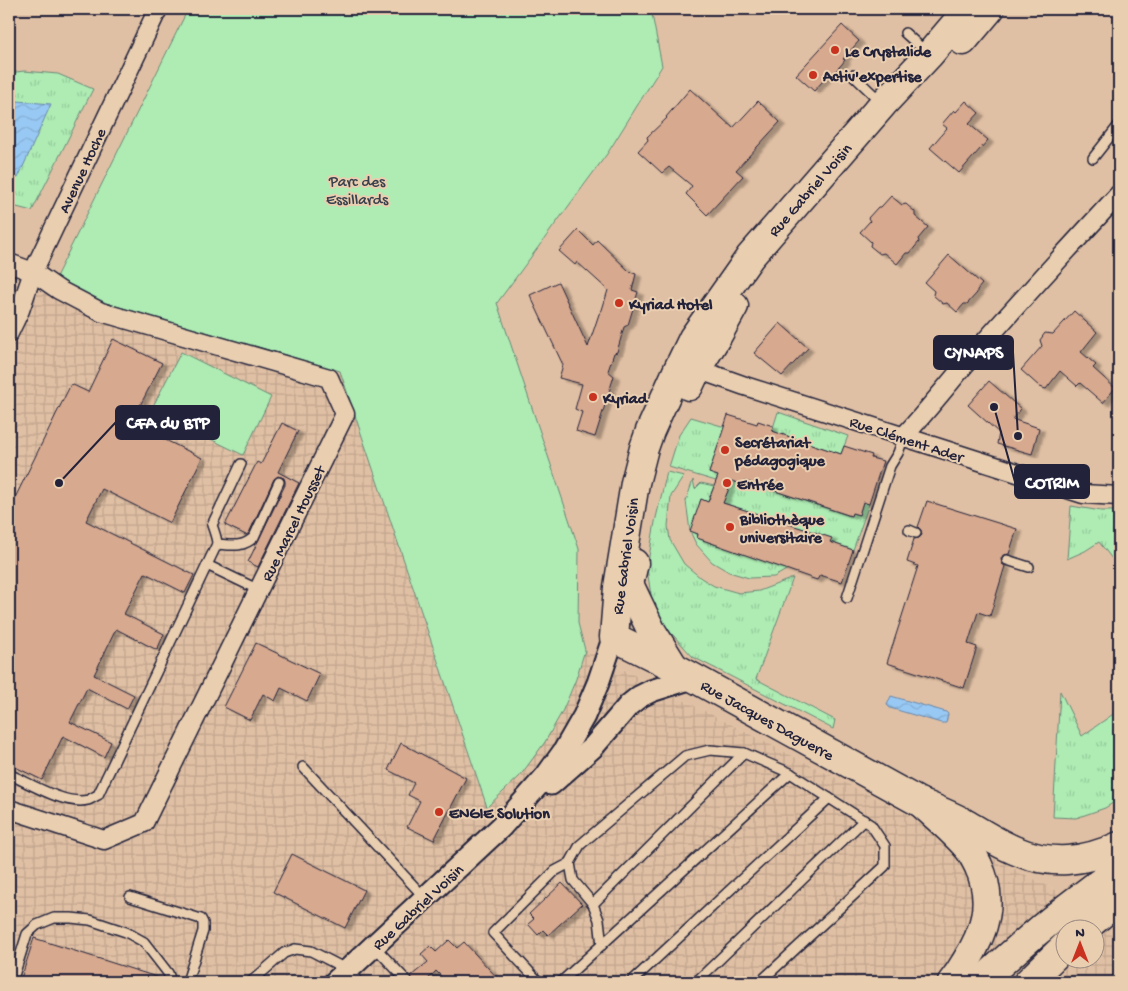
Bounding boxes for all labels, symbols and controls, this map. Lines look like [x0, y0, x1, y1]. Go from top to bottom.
marker: Le Crystalide [829, 44, 841, 56]
place label: Le Crystalide [845, 44, 932, 63]
marker: Activ'expertise [807, 69, 819, 81]
place label: Activ'expertise [822, 69, 922, 88]
street label: Avenue Hoche [56, 125, 112, 217]
street label: Rue Gabriel Voisin [766, 140, 858, 242]
park label: Parc des Essillards [326, 174, 389, 211]
marker: Kyriad Hotel [613, 297, 625, 309]
place label: Kyriad Hotel [628, 297, 713, 316]
callout: CYNAPS [934, 336, 1013, 369]
text: CYNAPS [944, 344, 1004, 365]
marker: Kyriad [587, 391, 599, 403]
place label: Kyriad [602, 391, 649, 410]
callout: CFA du BTP [116, 406, 219, 439]
text: CFA du BTP [125, 414, 211, 435]
street label: Rue Clément Ader [847, 414, 967, 469]
place label: Secrétariat pédagogique [734, 435, 825, 472]
marker: Secrétariat pédagogique [719, 444, 731, 456]
street label: Rue Marcel Housset [259, 462, 332, 585]
callout: COTRIM [1015, 465, 1089, 498]
text: COTRIM [1024, 474, 1079, 495]
marker: Entrée [721, 477, 733, 489]
place label: Entrée [737, 477, 784, 496]
street label: Rue Gabriel Voisin [610, 496, 645, 616]
place label: Bibliothèque universitaire [739, 512, 825, 549]
marker: Bibliothèque universitaire [724, 521, 736, 533]
street label: Rue Jacques Daguerre [696, 678, 837, 767]
marker: ENGIE Solution [433, 806, 445, 818]
place label: ENGIE Solution [449, 806, 550, 825]
street label: Rue Gabriel Voisin [370, 861, 469, 956]
north arrow [1056, 918, 1106, 968]
text: N [1075, 925, 1085, 942]

